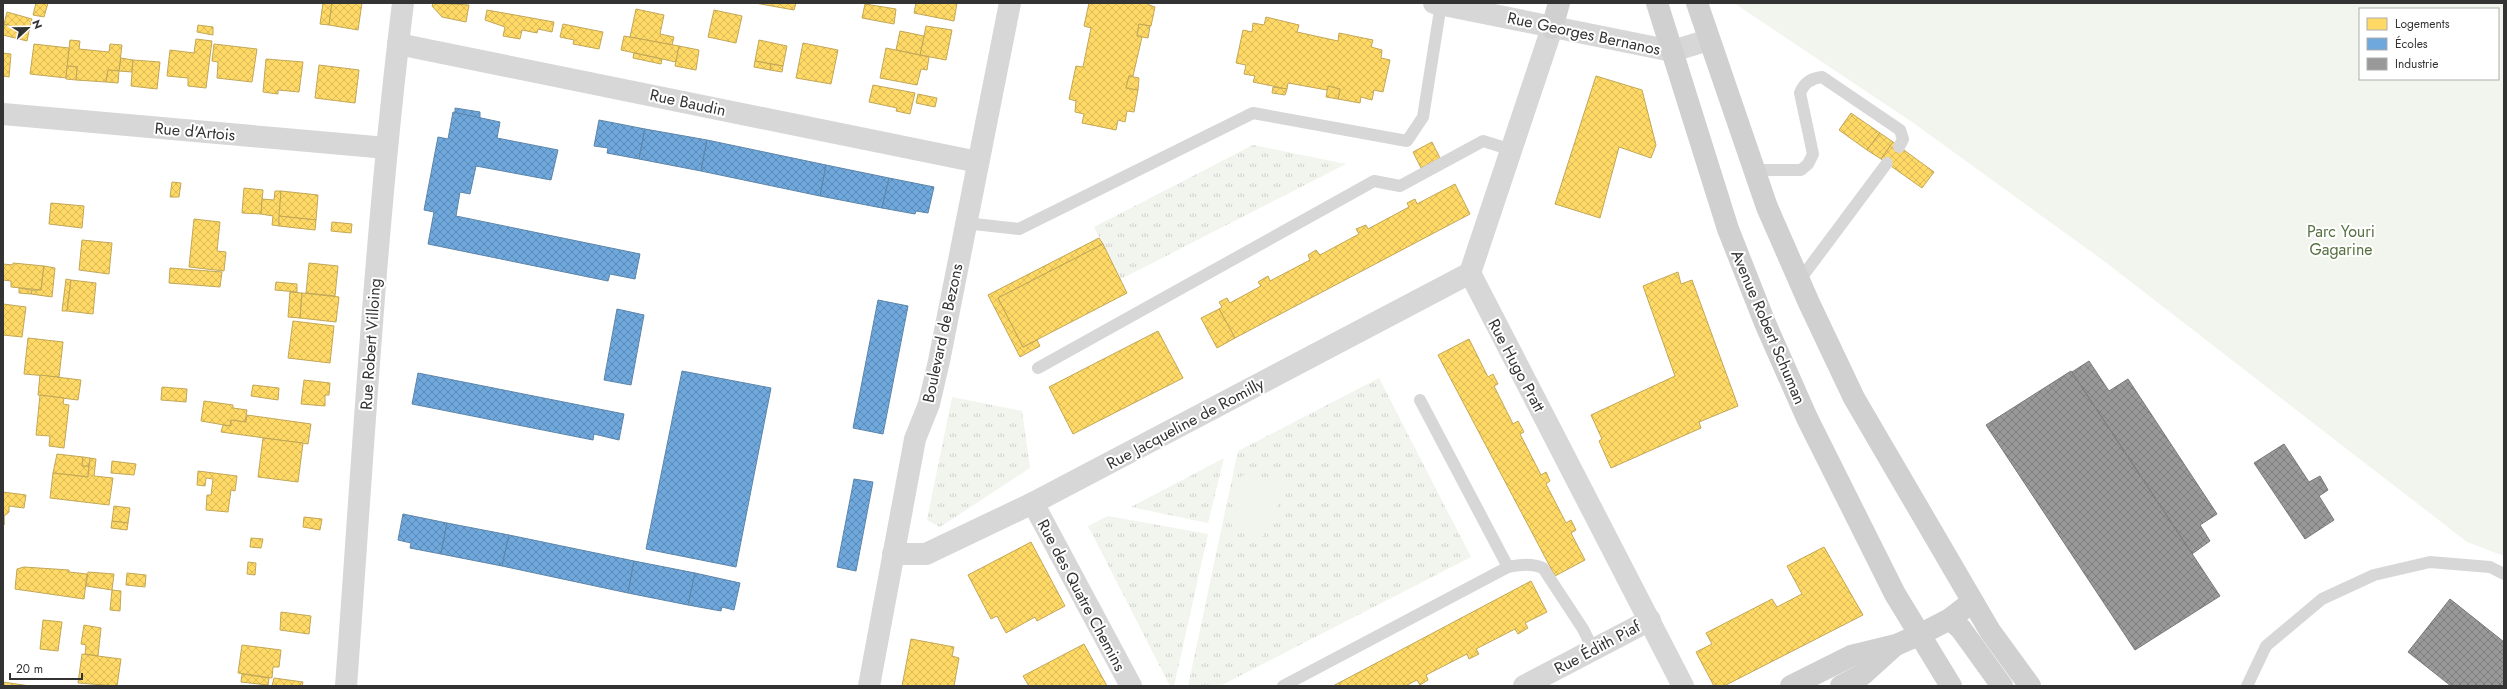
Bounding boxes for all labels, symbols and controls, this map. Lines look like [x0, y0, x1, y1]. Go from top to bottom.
street label: Rue Georges Bernanos [1505, 6, 1663, 61]
north arrow [8, 8, 48, 48]
legend [2359, 8, 2499, 80]
text: Logements [2395, 15, 2450, 33]
text: N [28, 17, 46, 31]
text: Écoles [2395, 35, 2428, 53]
text: Industrie [2395, 55, 2439, 73]
street label: Rue Baudin [648, 83, 728, 122]
street label: Rue d'Artois [154, 117, 236, 146]
park label: Parc Youri Gagarine [2307, 220, 2375, 261]
street label: Avenue Robert Schuman [1726, 246, 1811, 408]
street label: Boulevard de Bezons [917, 261, 968, 405]
street label: Rue Robert Villoing [354, 277, 387, 411]
street label: Rue Hugo Pratt [1482, 315, 1551, 416]
street label: Rue Jacqueline de Romilly [1102, 372, 1269, 475]
street label: Rue des Quatre Chemins [1032, 515, 1131, 675]
street label: Rue Édith Piaf [1550, 615, 1645, 680]
scale bar [10, 655, 82, 681]
text: 20 m [16, 660, 43, 678]

